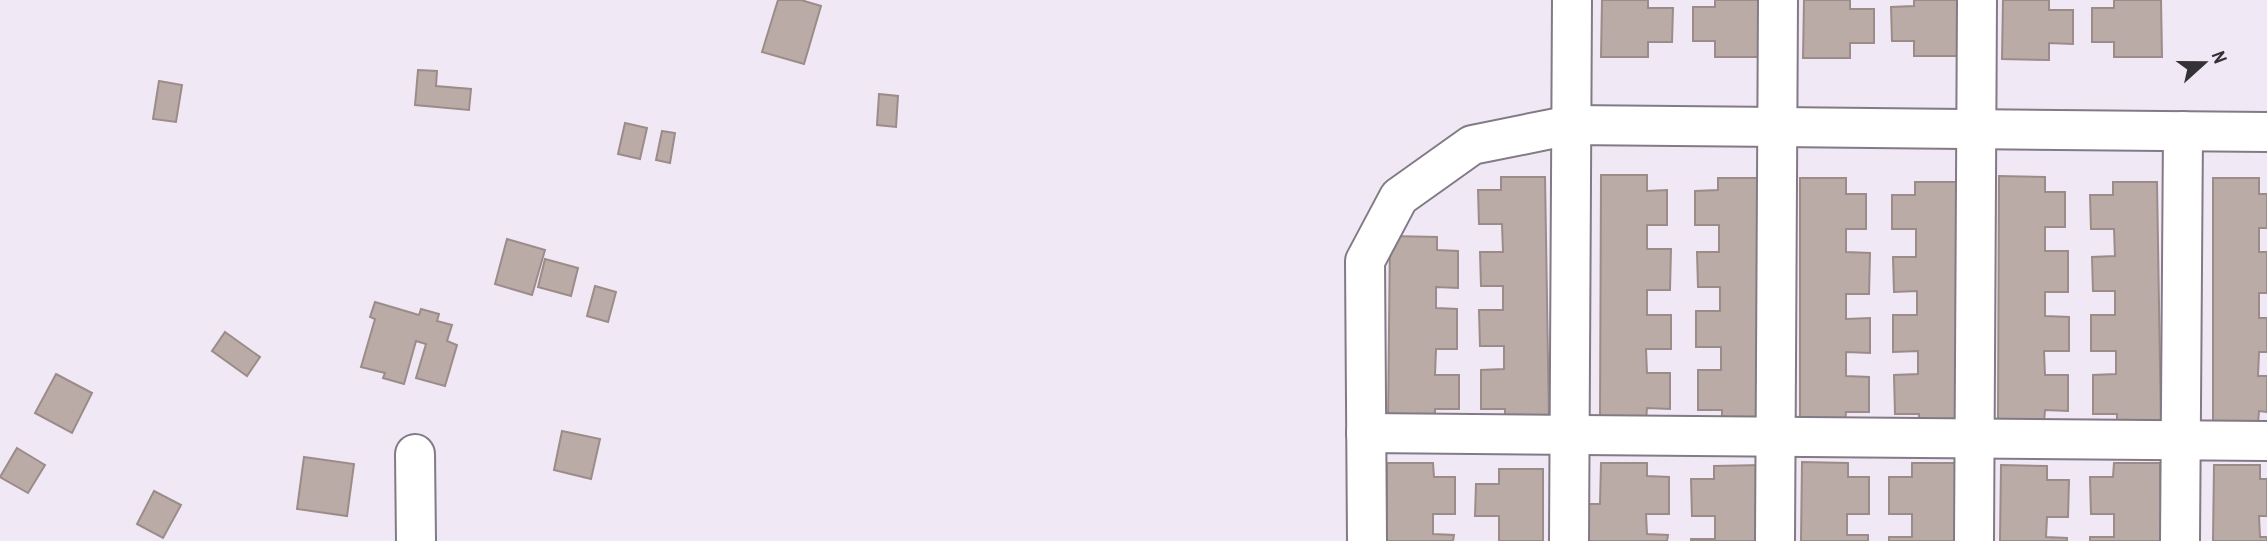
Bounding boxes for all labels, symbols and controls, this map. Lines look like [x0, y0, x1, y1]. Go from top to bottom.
north arrow [2169, 28, 2239, 98]
text: N [2206, 47, 2234, 67]

